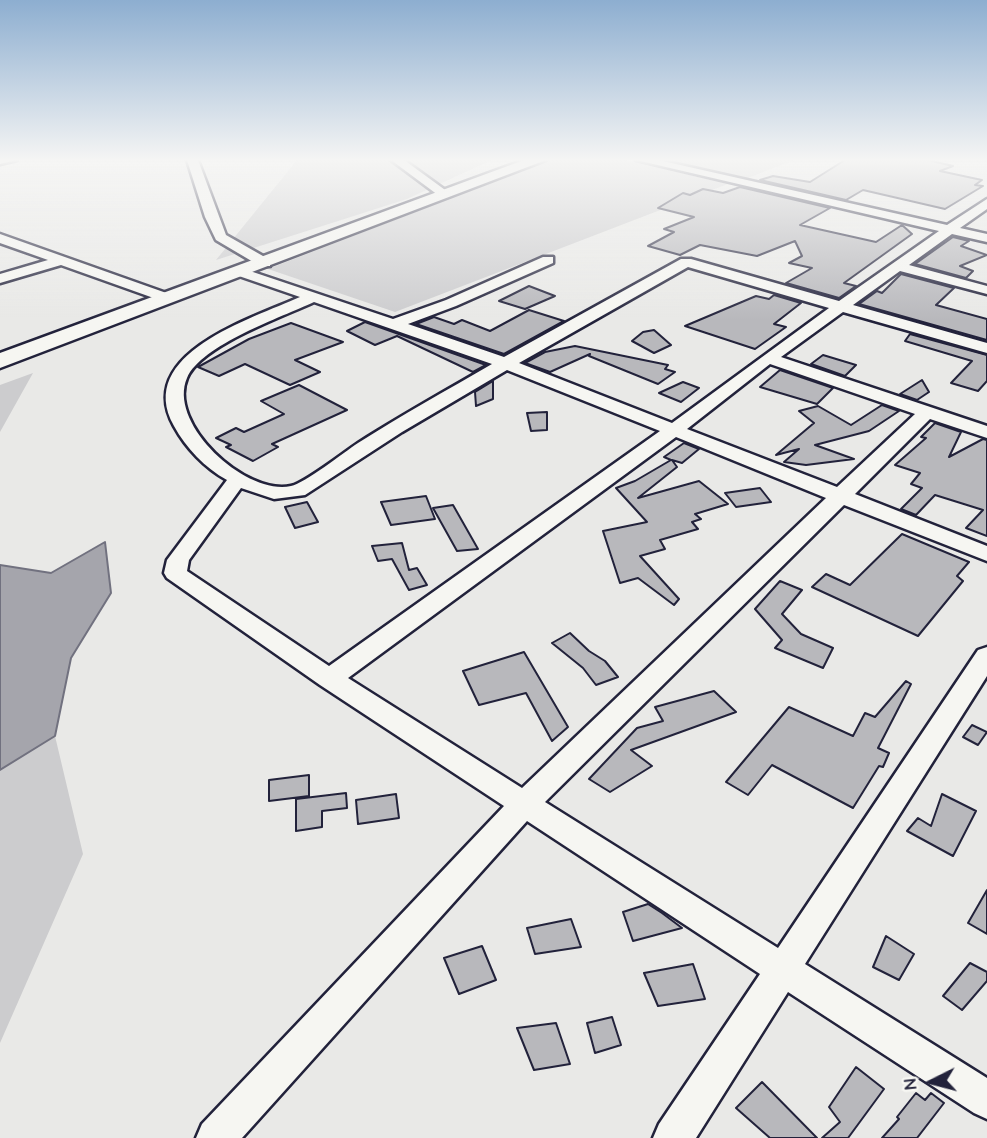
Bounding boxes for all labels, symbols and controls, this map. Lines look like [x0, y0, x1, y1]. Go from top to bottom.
north arrow [896, 1047, 966, 1117]
text: N [899, 1077, 922, 1092]

